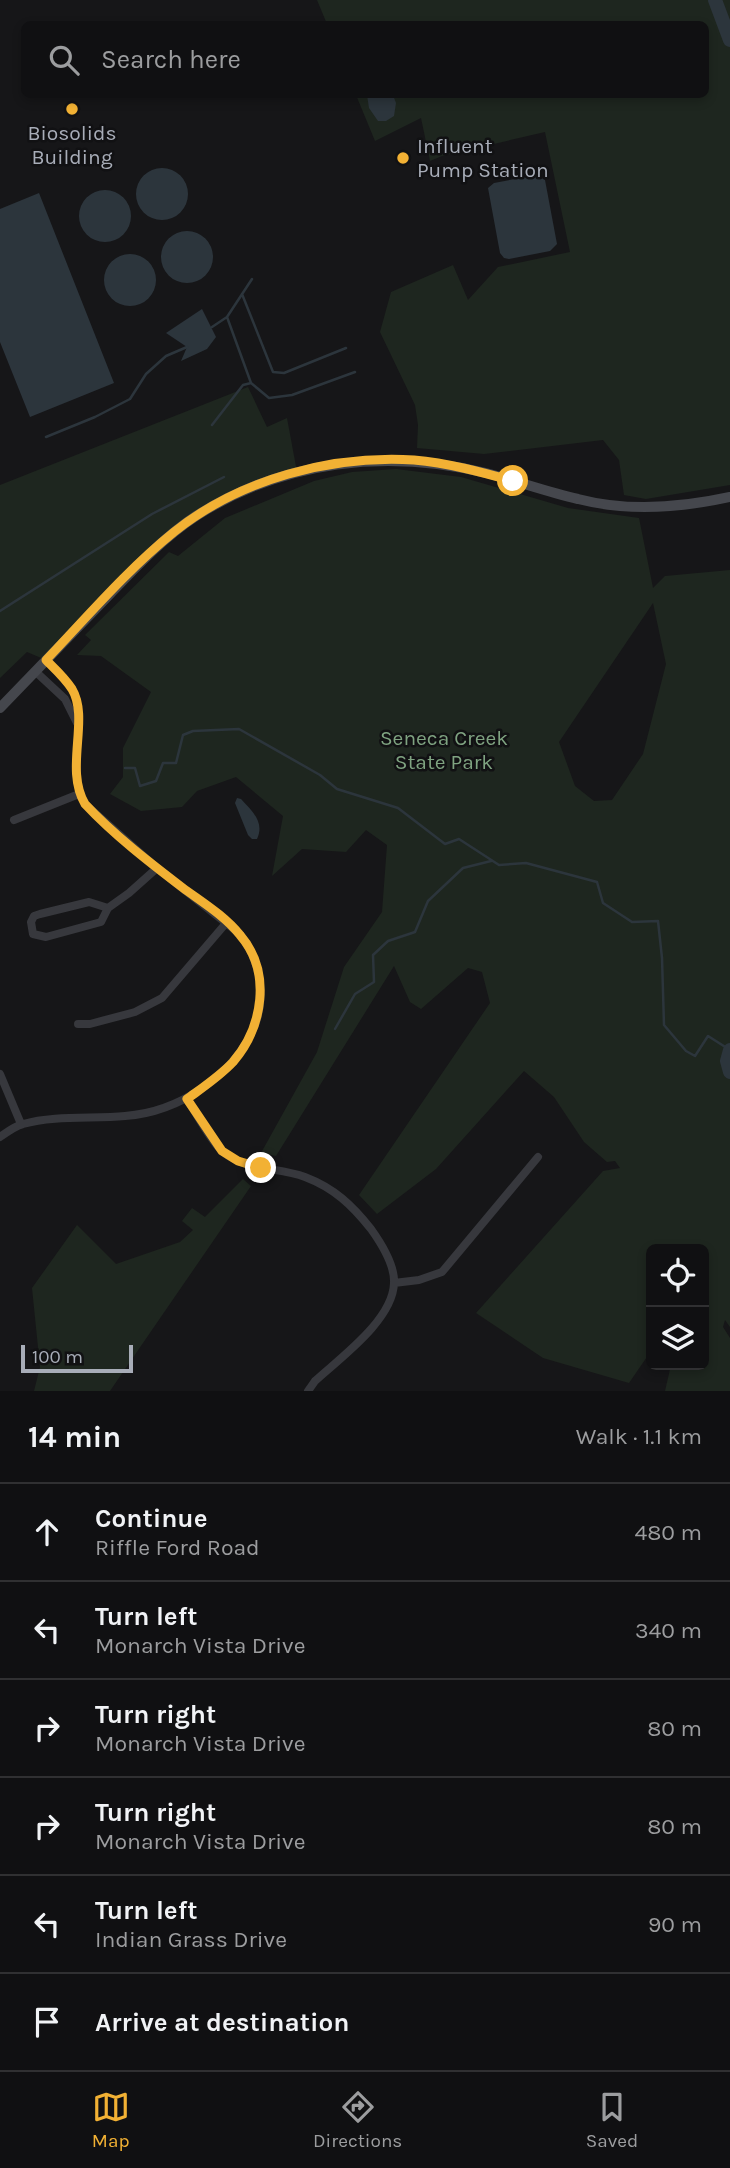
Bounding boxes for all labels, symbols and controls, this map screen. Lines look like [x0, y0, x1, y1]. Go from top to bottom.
search box [21, 21, 709, 98]
icon: search [45, 41, 83, 79]
text: Search here [101, 44, 241, 75]
marker: Biosolids Building [64, 101, 80, 117]
place label: Biosolids Building [28, 121, 116, 169]
place label: Influent Pump Station [417, 134, 549, 182]
marker: Influent Pump Station [395, 150, 411, 166]
route start [497, 465, 528, 496]
park label: Seneca Creek State Park [380, 726, 508, 774]
route end [245, 1152, 276, 1183]
map controls [646, 1244, 709, 1370]
button: locate [646, 1244, 709, 1307]
button: layers [646, 1307, 709, 1370]
scale bar [21, 1342, 133, 1374]
text: 100 m [32, 1346, 83, 1368]
text: 14 min [28, 1419, 121, 1455]
text: Walk · 1.1 km [576, 1423, 702, 1450]
text: Continue [95, 1503, 207, 1534]
icon: ahead [28, 1513, 66, 1551]
text: 480 m [634, 1519, 702, 1546]
text: Riffle Ford Road [95, 1534, 260, 1561]
text: Turn left [95, 1601, 197, 1632]
icon: left [28, 1611, 66, 1649]
text: 340 m [635, 1617, 702, 1644]
text: Monarch Vista Drive [95, 1632, 305, 1659]
text: Turn right [95, 1699, 216, 1730]
icon: right [28, 1709, 66, 1747]
text: 80 m [647, 1715, 702, 1742]
text: Monarch Vista Drive [95, 1730, 305, 1757]
text: Turn right [95, 1797, 216, 1828]
icon: right [28, 1807, 66, 1845]
text: 80 m [647, 1813, 702, 1840]
text: Monarch Vista Drive [95, 1828, 305, 1855]
text: Turn left [95, 1895, 197, 1926]
icon: left [28, 1905, 66, 1943]
text: 90 m [648, 1911, 702, 1938]
text: Indian Grass Drive [95, 1926, 287, 1953]
icon: arrive [28, 2003, 66, 2041]
text: Arrive at destination [95, 2007, 349, 2038]
tab: Map [92, 2088, 130, 2152]
tab: Directions [313, 2088, 402, 2152]
tab: Saved [586, 2088, 638, 2152]

